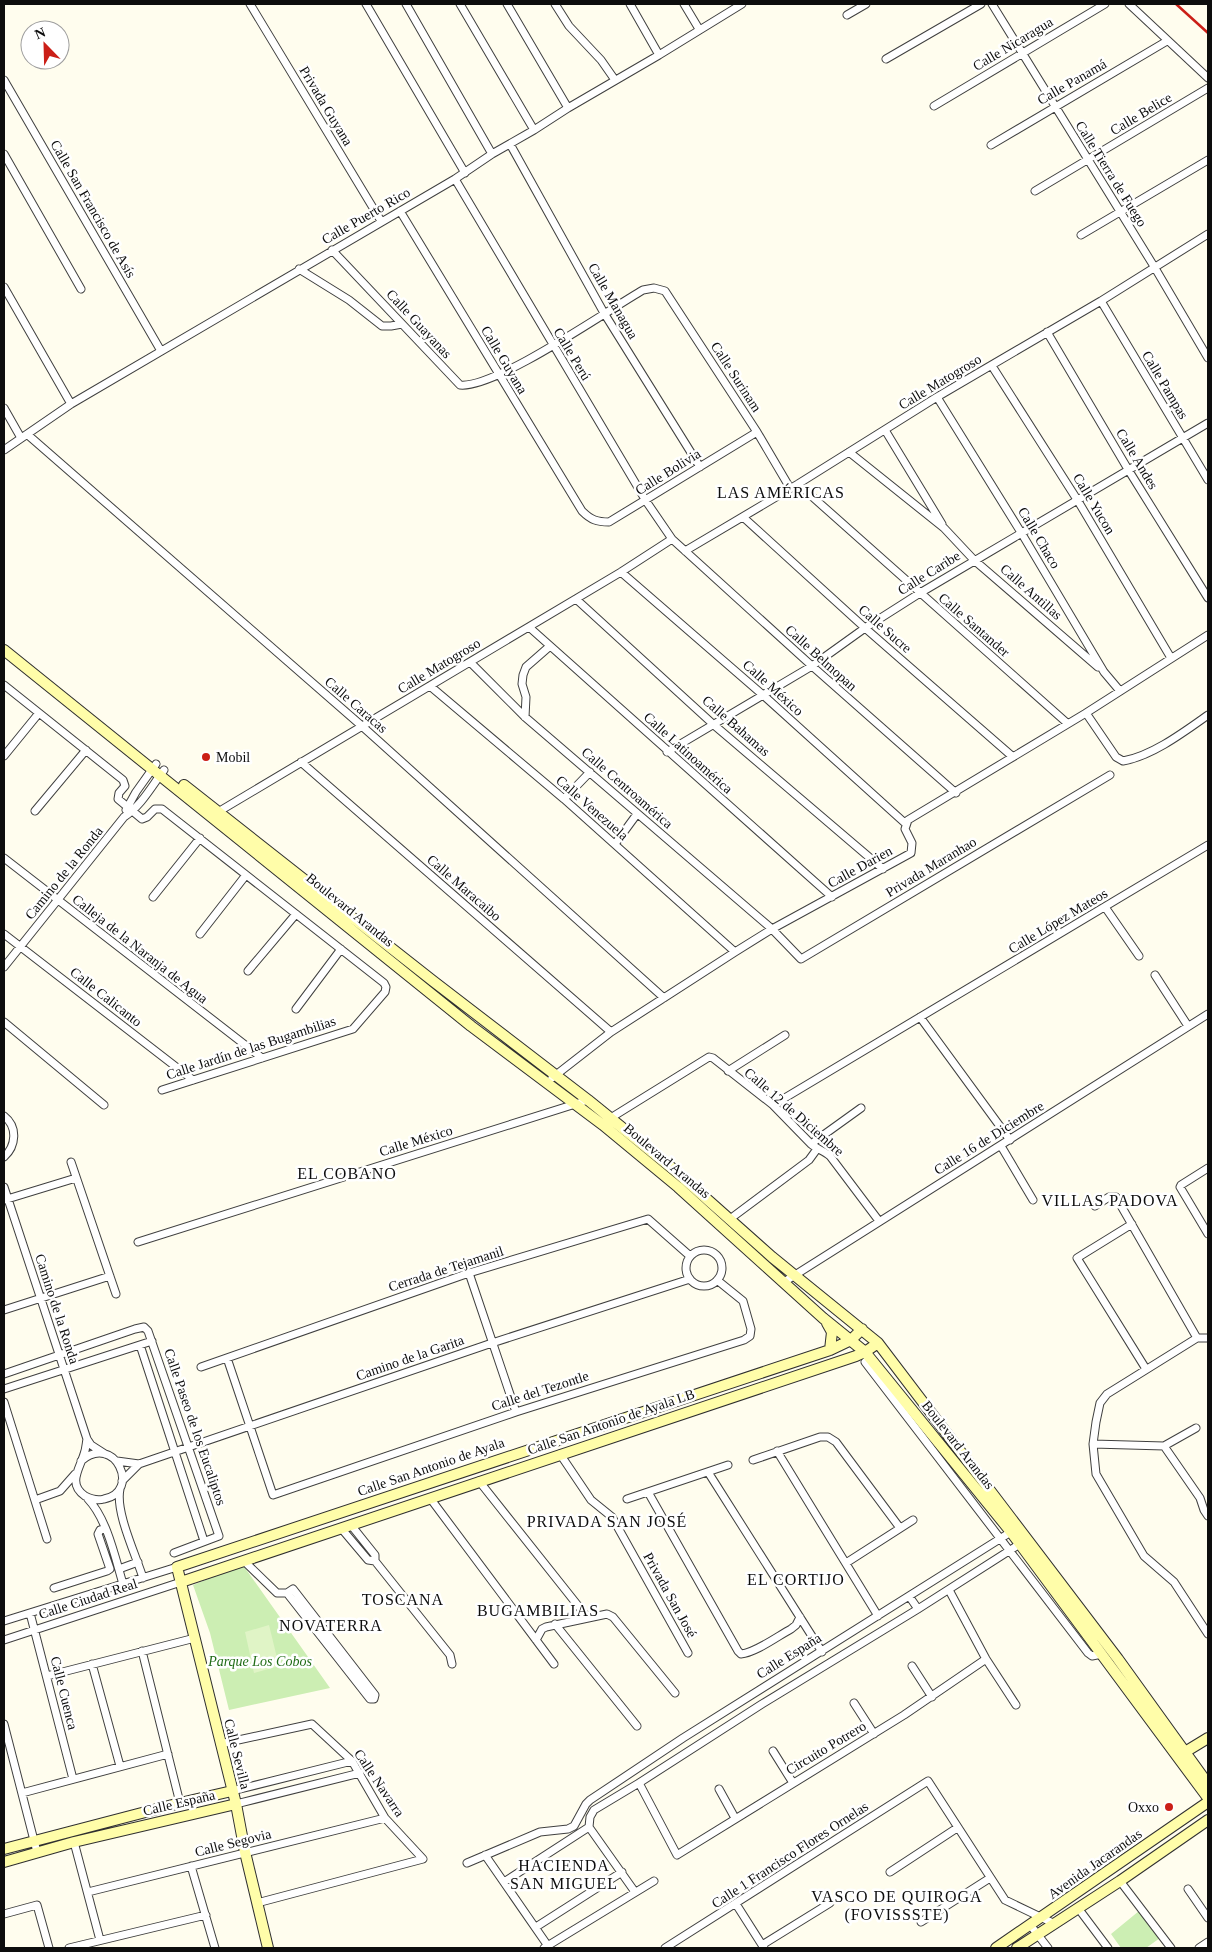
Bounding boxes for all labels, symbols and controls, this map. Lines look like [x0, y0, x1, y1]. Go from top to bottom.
street label: Calle Nicaragua [970, 14, 1056, 74]
north arrow [20, 20, 70, 70]
text: N [33, 25, 48, 42]
street label: Calle Panamá [1035, 56, 1110, 108]
street label: Privada Guyana [296, 64, 356, 149]
street label: Calle Belice [1108, 90, 1174, 138]
street label: Calle Tierra de Fuego [1072, 118, 1150, 230]
street label: Calle San Francisco de Asís [47, 138, 139, 280]
street label: Calle Puerto Rico [319, 185, 413, 247]
street label: Calle Managua [585, 260, 641, 342]
street label: Calle Guayanas [383, 287, 455, 361]
street label: Calle Guyana [478, 323, 531, 397]
street label: Calle Perú [550, 325, 594, 383]
street label: Calle Surinam [708, 339, 764, 415]
street label: Calle Pampas [1139, 348, 1191, 422]
street label: Calle Matogroso [896, 351, 984, 413]
street label: Calle Andes [1113, 426, 1161, 492]
street label: Calle Bolivia [633, 446, 704, 498]
street label: Calle Yucon [1070, 471, 1118, 537]
district label: LAS AMÉRICAS [717, 483, 845, 501]
street label: Calle Chaco [1015, 505, 1063, 571]
street label: Calle Caribe [895, 548, 963, 598]
street label: Calle Antillas [997, 561, 1065, 623]
street label: Calle Santander [935, 590, 1013, 660]
street label: Calle Sucre [856, 602, 914, 656]
street label: Calle Belmopan [782, 622, 860, 694]
street label: Calle Matogroso [395, 635, 483, 697]
street label: Calle México [740, 657, 806, 719]
street label: Calle Caracas [322, 674, 390, 736]
street label: Calle Bahamas [699, 693, 773, 759]
street label: Calle Latinoamérica [641, 709, 736, 797]
street label: Calle Centroamérica [579, 744, 676, 832]
place label: Mobil [216, 750, 250, 765]
marker: Mobil [200, 751, 212, 763]
street label: Calle Venezuela [553, 773, 632, 844]
street label: Camino de la Ronda [22, 823, 106, 922]
street label: Privada Maranhao [883, 834, 979, 900]
street label: Calle Darien [825, 843, 895, 891]
street label: Calle Maracaibo [424, 852, 504, 924]
street label: Boulevard Arandas [303, 870, 397, 950]
street label: Calle López Mateos [1006, 886, 1110, 956]
street label: Calleja de la Naranja de Agua [69, 892, 211, 1007]
street label: Calle Calicanto [67, 964, 145, 1030]
street label: Calle Jardín de las Bugambilias [164, 1013, 338, 1083]
street label: Calle 12 de Diciembre [741, 1065, 847, 1159]
street label: Calle 16 de Diciembre [931, 1098, 1047, 1178]
street label: Boulevard Arandas [621, 1121, 713, 1201]
street label: Calle México [378, 1123, 454, 1159]
district label: EL COBANO [297, 1165, 397, 1182]
district label: VILLAS PADOVA [1041, 1192, 1179, 1209]
street label: Cerrada de Tejamanil [387, 1243, 506, 1295]
street label: Camino de la Ronda [32, 1252, 82, 1367]
street label: Camino de la Garita [354, 1332, 467, 1384]
street label: Calle Paseo de los Eucaliptos [161, 1347, 229, 1507]
street label: Calle del Tezontle [489, 1368, 591, 1414]
street label: Calle San Antonio de Ayala LB [526, 1386, 696, 1458]
street label: Boulevard Arandas [919, 1398, 997, 1492]
street label: Calle San Antonio de Ayala [356, 1435, 507, 1499]
district label: PRIVADA SAN JOSÉ [527, 1512, 687, 1530]
street label: Privada San José [640, 1550, 700, 1640]
district label: EL CORTIJO [747, 1571, 845, 1588]
street label: Calle Ciudad Real [37, 1576, 139, 1622]
district label: TOSCANA [362, 1591, 444, 1608]
district label: BUGAMBILIAS [477, 1602, 599, 1619]
district label: NOVATERRA [279, 1617, 383, 1634]
street label: Calle España [754, 1630, 825, 1682]
park label: Parque Los Cobos [207, 1654, 312, 1669]
street label: Calle Cuenca [48, 1655, 81, 1732]
street label: Calle Sevilla [221, 1717, 253, 1791]
street label: Circuito Potrero [783, 1718, 869, 1778]
street label: Calle Navarra [351, 1746, 407, 1820]
street label: Calle España [142, 1787, 217, 1819]
street label: Calle 1 Francisco Flores Ornelas [709, 1799, 871, 1911]
place label: Oxxo [1128, 1800, 1159, 1815]
marker: Oxxo [1163, 1801, 1175, 1813]
street label: Calle Segovia [193, 1826, 273, 1860]
street label: Avenida Jacarandas [1045, 1826, 1145, 1902]
district label: HACIENDA SAN MIGUEL [510, 1857, 618, 1892]
district label: VASCO DE QUIROGA (FOVISSSTE) [811, 1888, 983, 1924]

